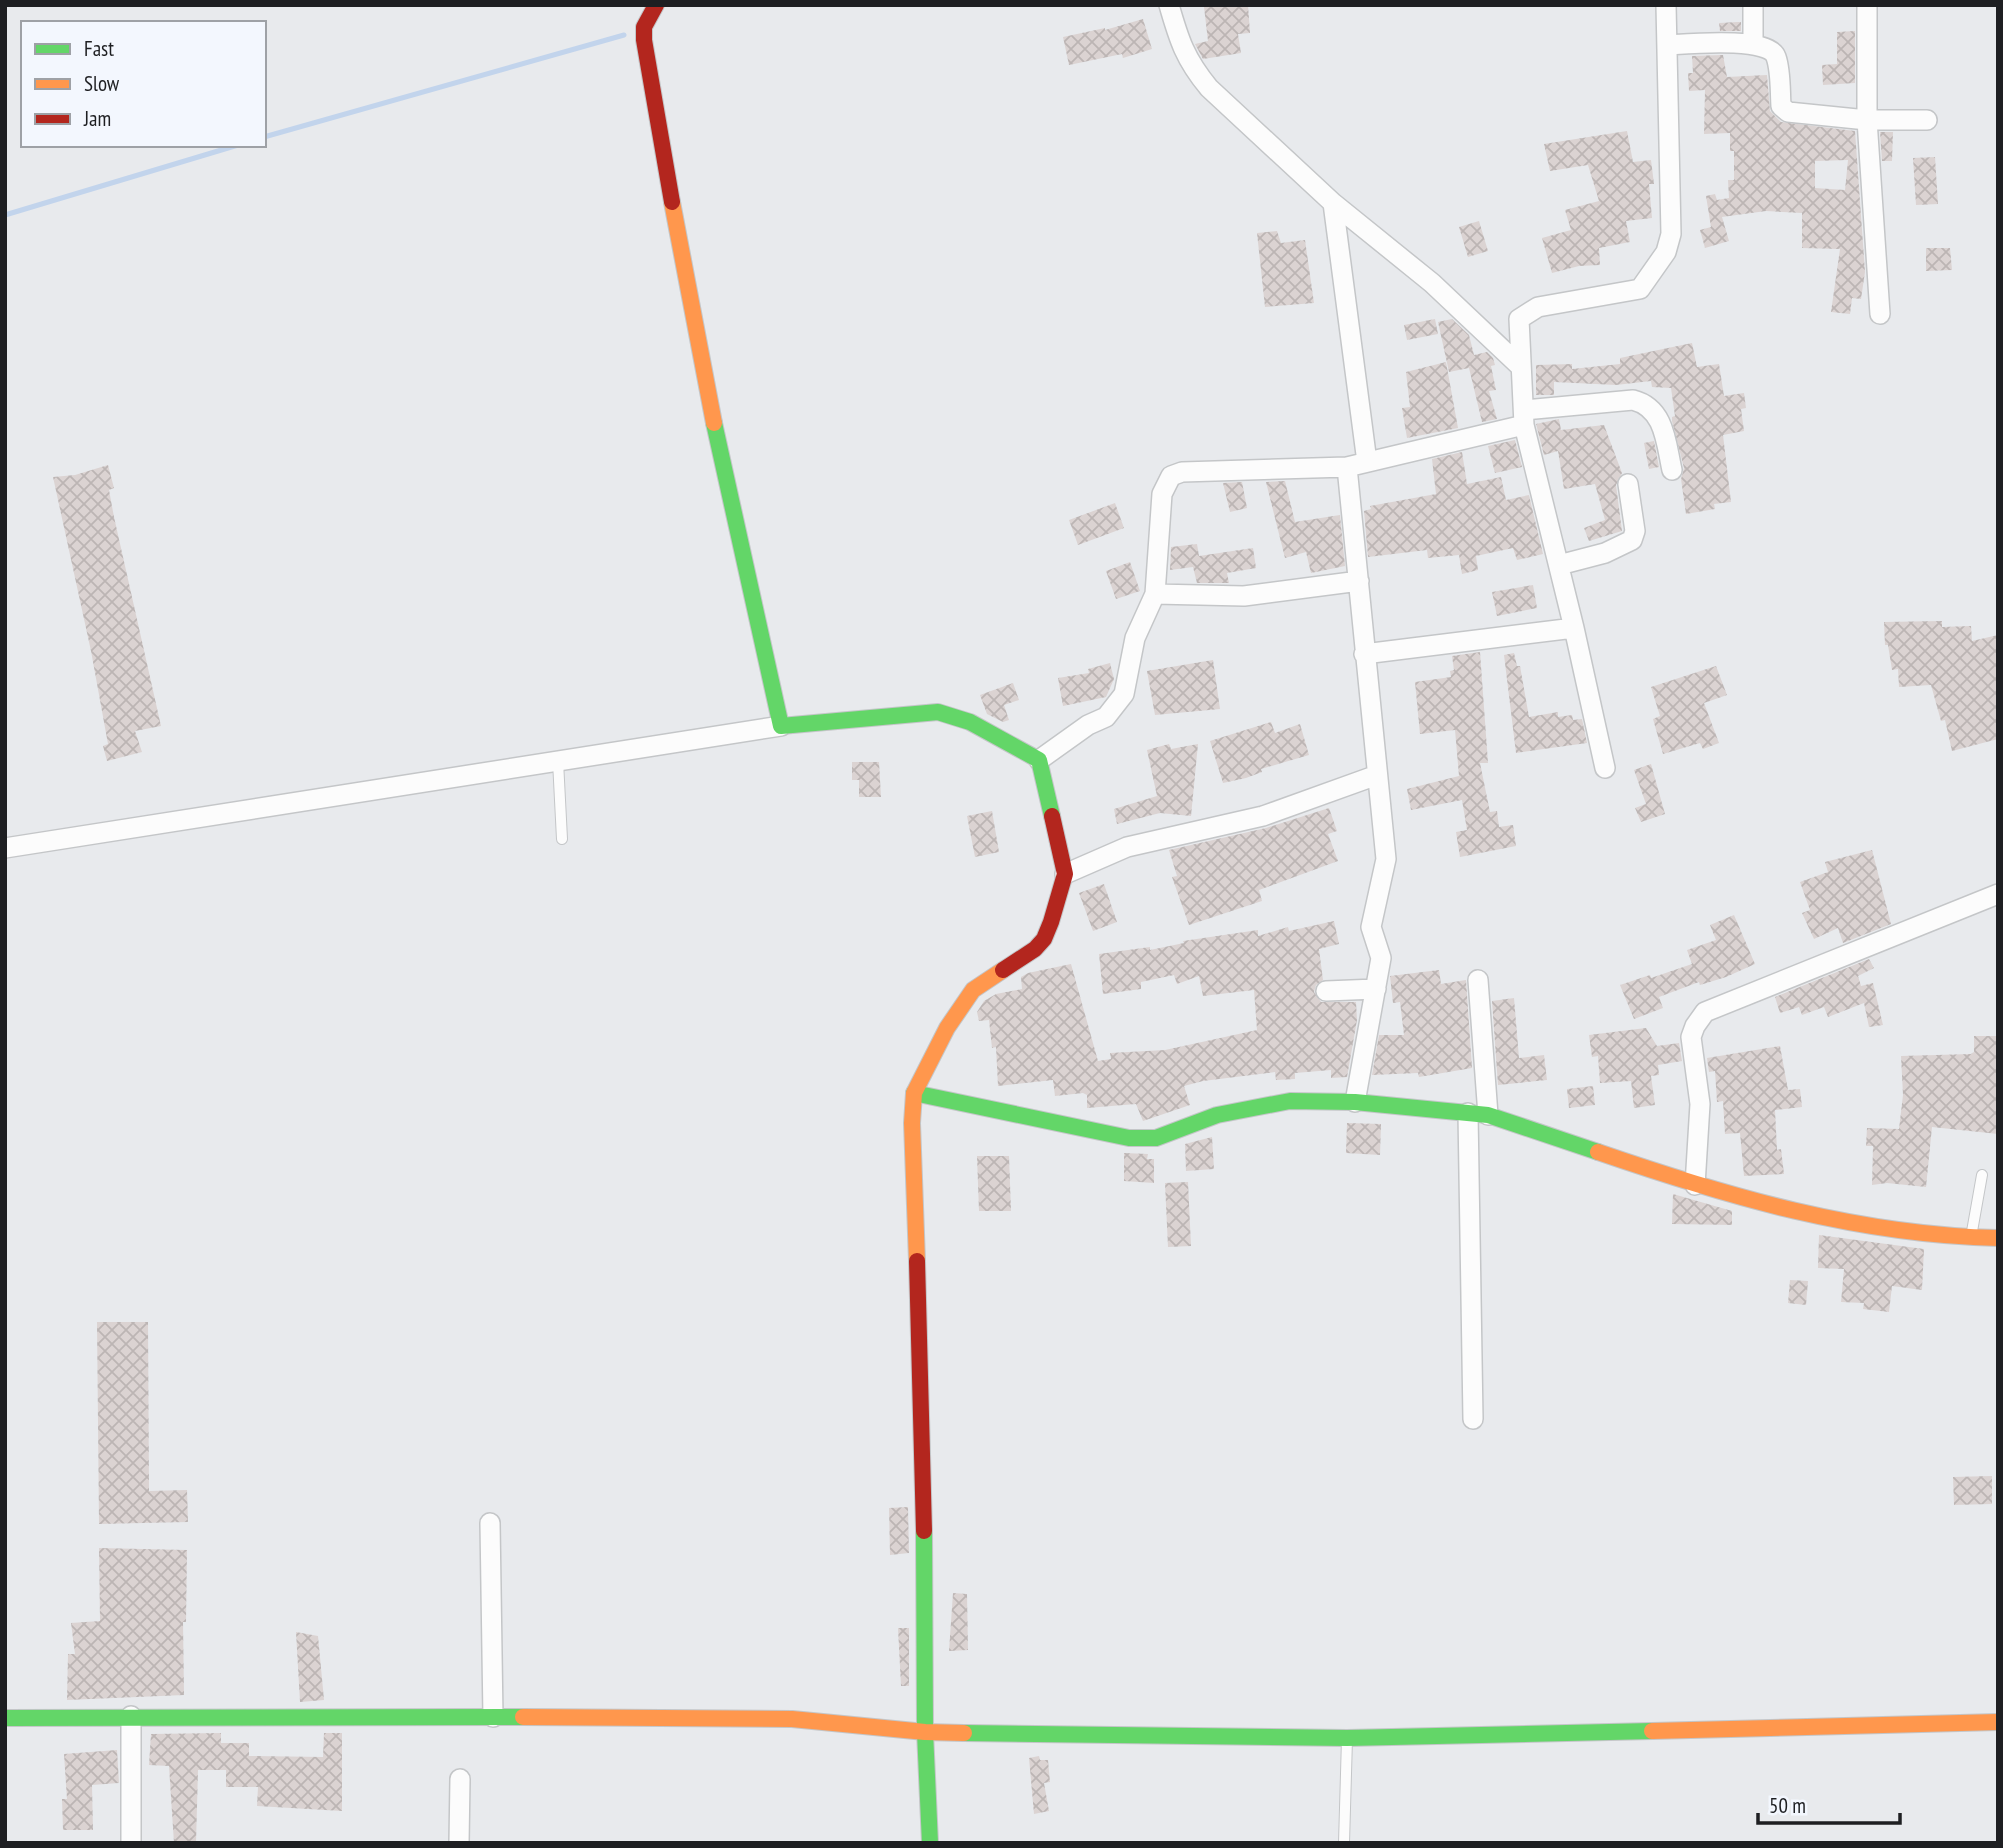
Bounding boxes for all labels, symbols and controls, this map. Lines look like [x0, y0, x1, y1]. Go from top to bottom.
legend [21, 21, 266, 147]
text: Fast [84, 35, 114, 62]
text: Slow [84, 70, 120, 97]
text: Jam [83, 105, 111, 132]
scale bar [1758, 1782, 1900, 1826]
text: 50 m [1769, 1792, 1806, 1819]

